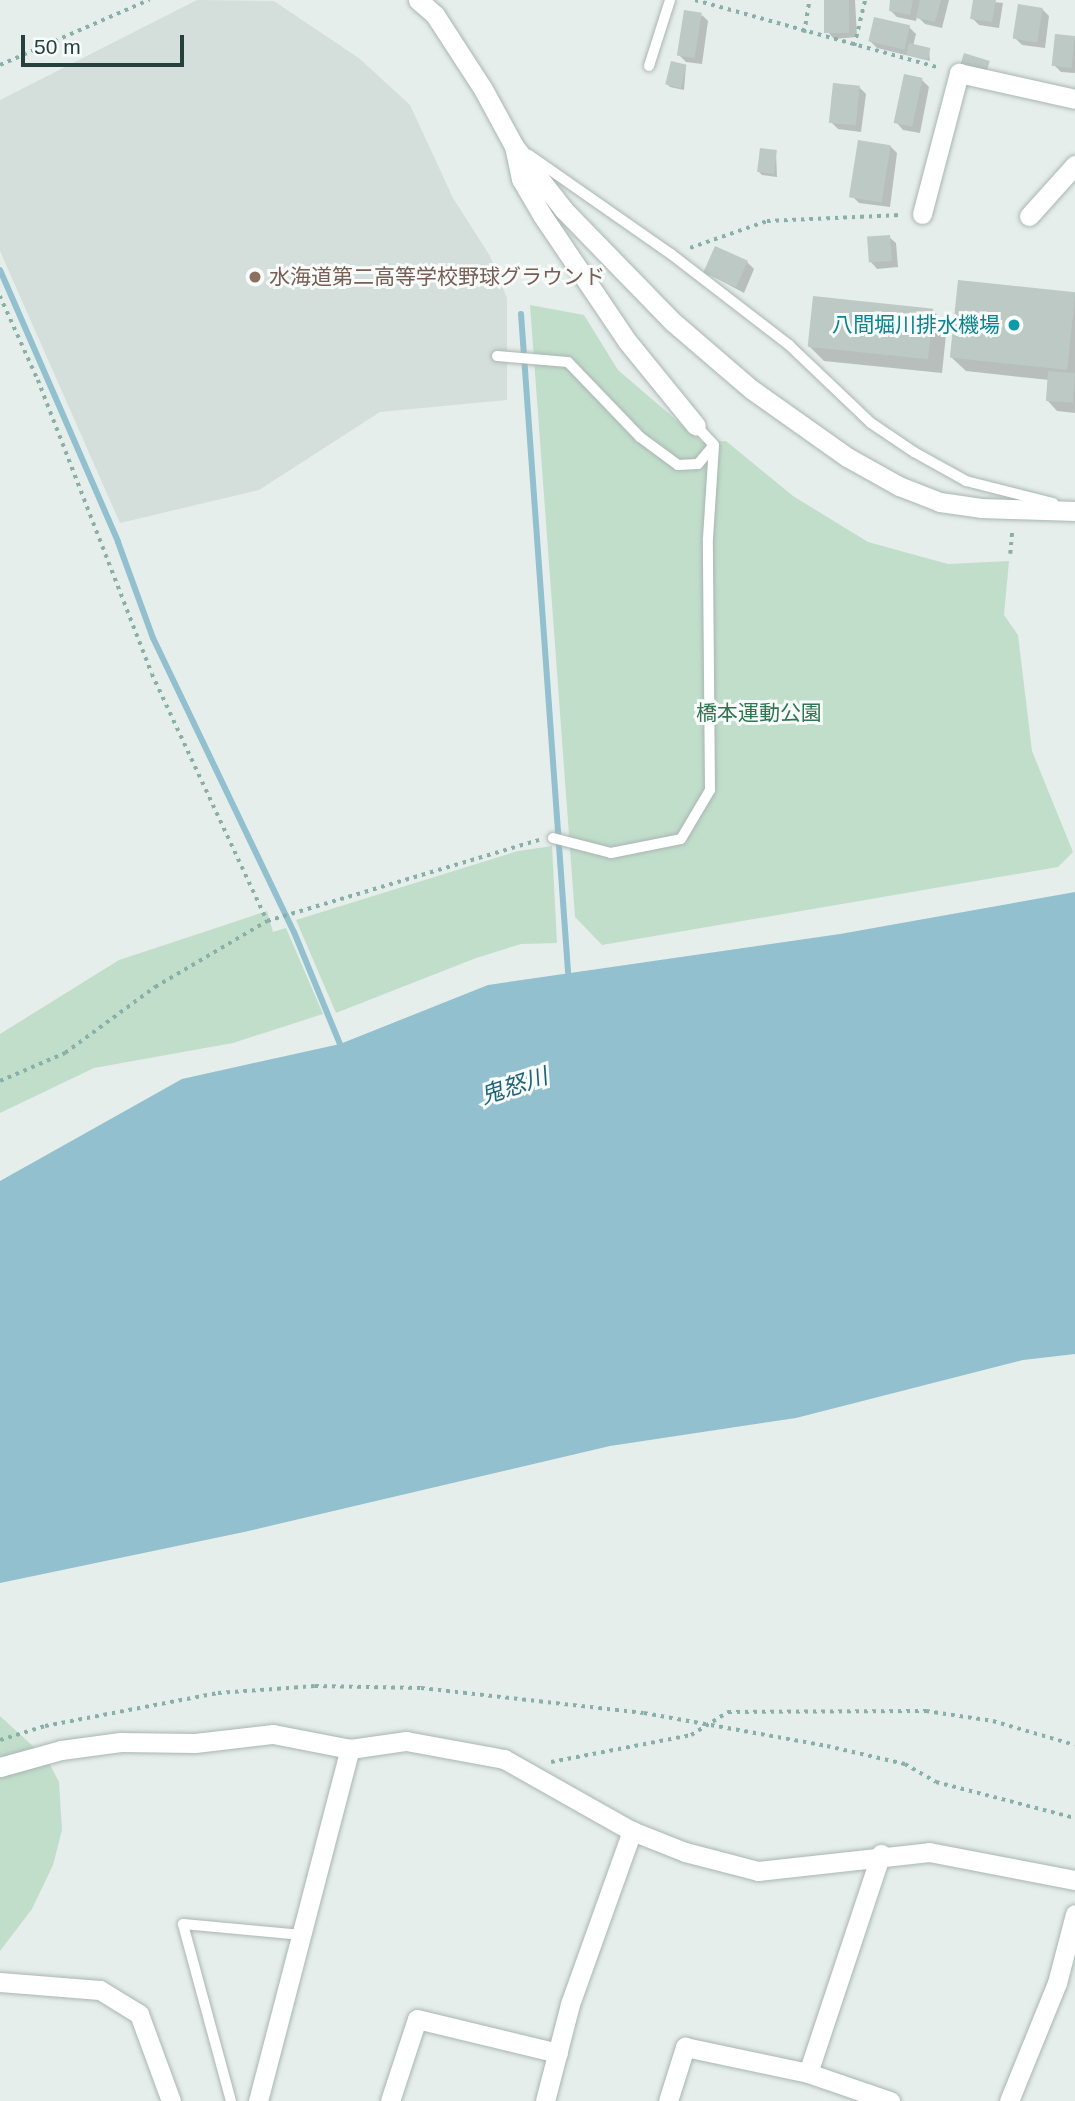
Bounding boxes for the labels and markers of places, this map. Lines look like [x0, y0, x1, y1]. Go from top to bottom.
place label: 水海道第二高等学校野球グラウンド [269, 264, 605, 290]
marker: 水海道第二高等学校野球グラウンド [247, 269, 263, 285]
place label: 八間堀川排水機場 [832, 312, 1000, 338]
marker: 八間堀川排水機場 [1006, 317, 1022, 333]

